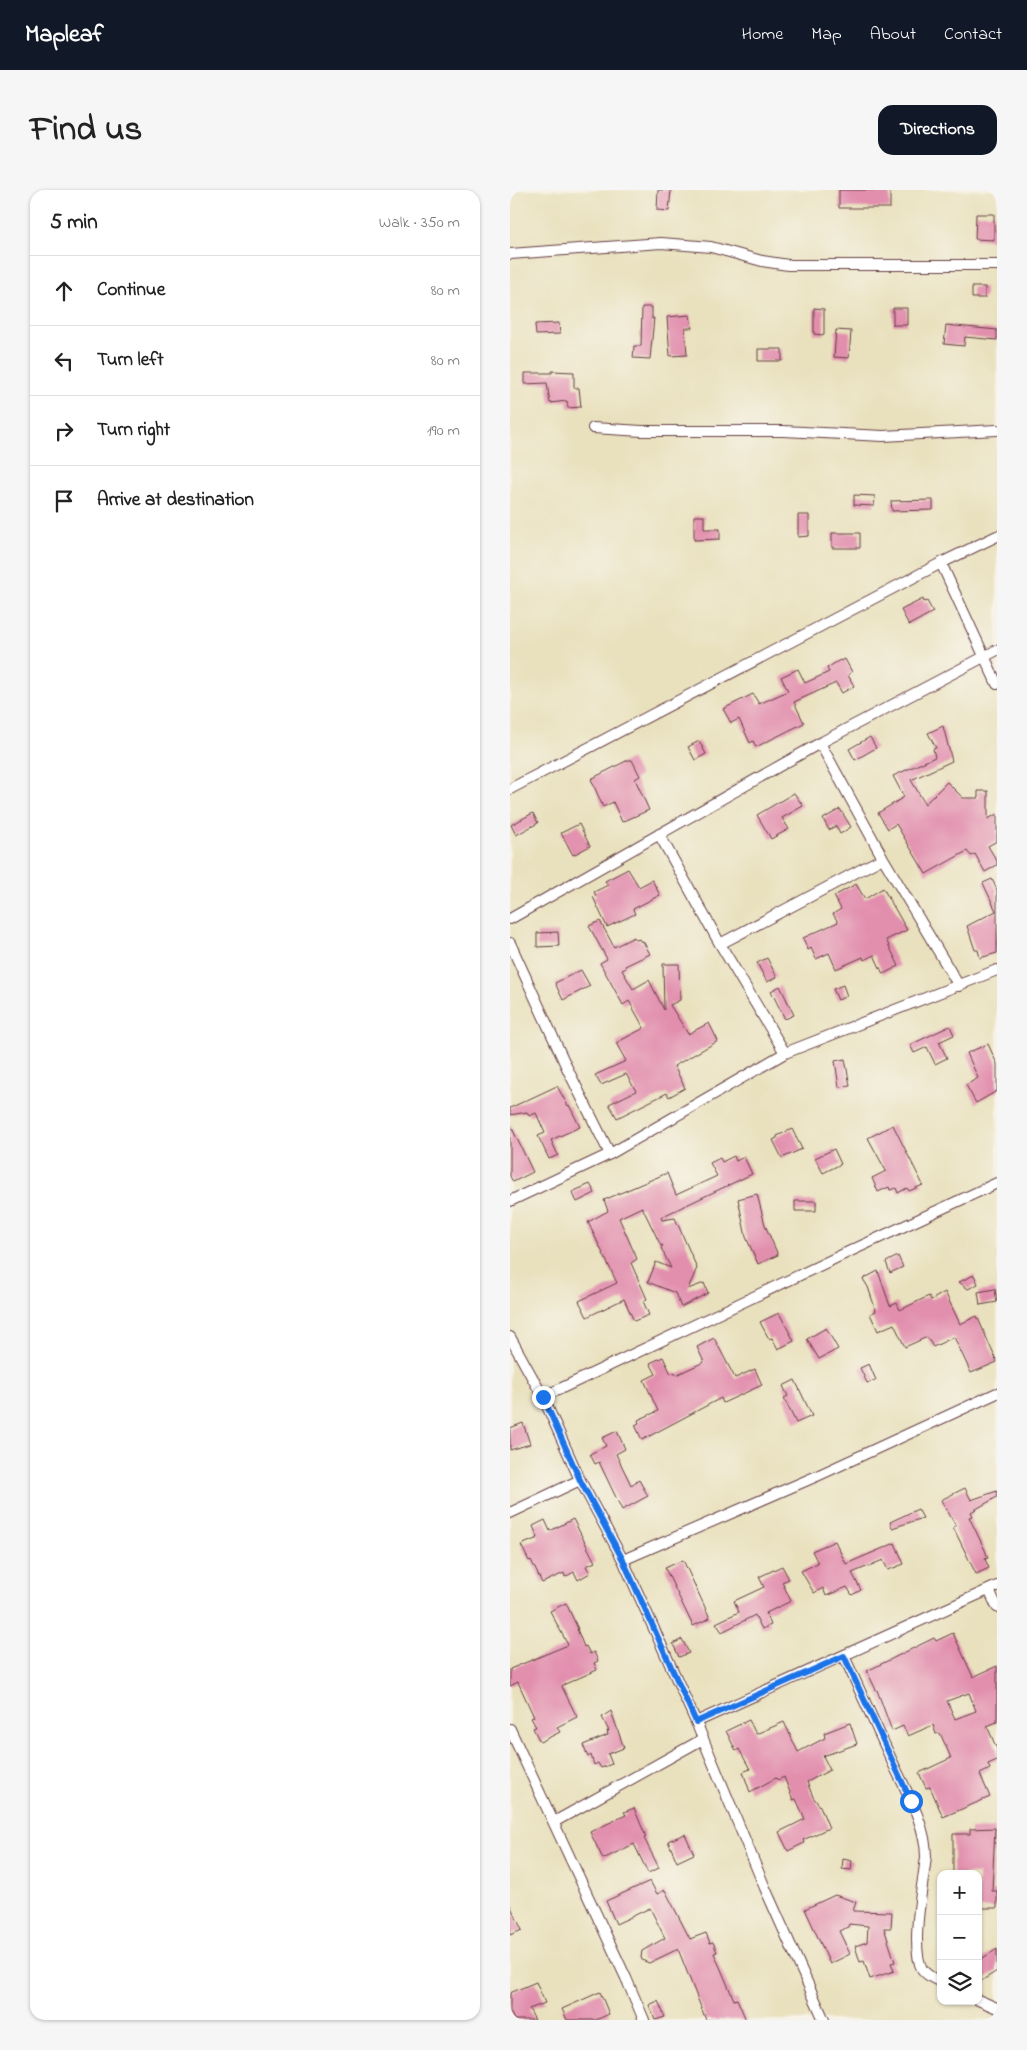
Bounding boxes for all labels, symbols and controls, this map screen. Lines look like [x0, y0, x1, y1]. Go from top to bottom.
text: Mapleaf [25, 18, 104, 53]
text: Home [742, 22, 783, 48]
text: Map [811, 22, 842, 48]
text: About [870, 22, 916, 48]
text: Contact [944, 22, 1002, 48]
text: Find us [30, 105, 142, 156]
button: Directions [878, 105, 997, 155]
text: 5 min [50, 208, 98, 238]
text: Walk · 350 m [379, 211, 460, 235]
icon: ahead [50, 277, 78, 305]
text: Continue [97, 277, 165, 304]
text: 80 m [431, 279, 460, 303]
icon: left [50, 347, 78, 375]
text: Turn left [97, 347, 164, 374]
text: 80 m [431, 349, 460, 373]
icon: right [50, 417, 78, 445]
text: Turn right [97, 417, 170, 444]
text: 190 m [427, 419, 460, 443]
icon: arrive [50, 487, 78, 515]
text: Arrive at destination [97, 487, 254, 514]
route end [532, 1386, 555, 1409]
route start [900, 1790, 923, 1813]
map controls [937, 1870, 982, 2005]
button: + [937, 1870, 982, 1915]
button: − [937, 1915, 982, 1960]
button: layers [937, 1960, 982, 2005]

